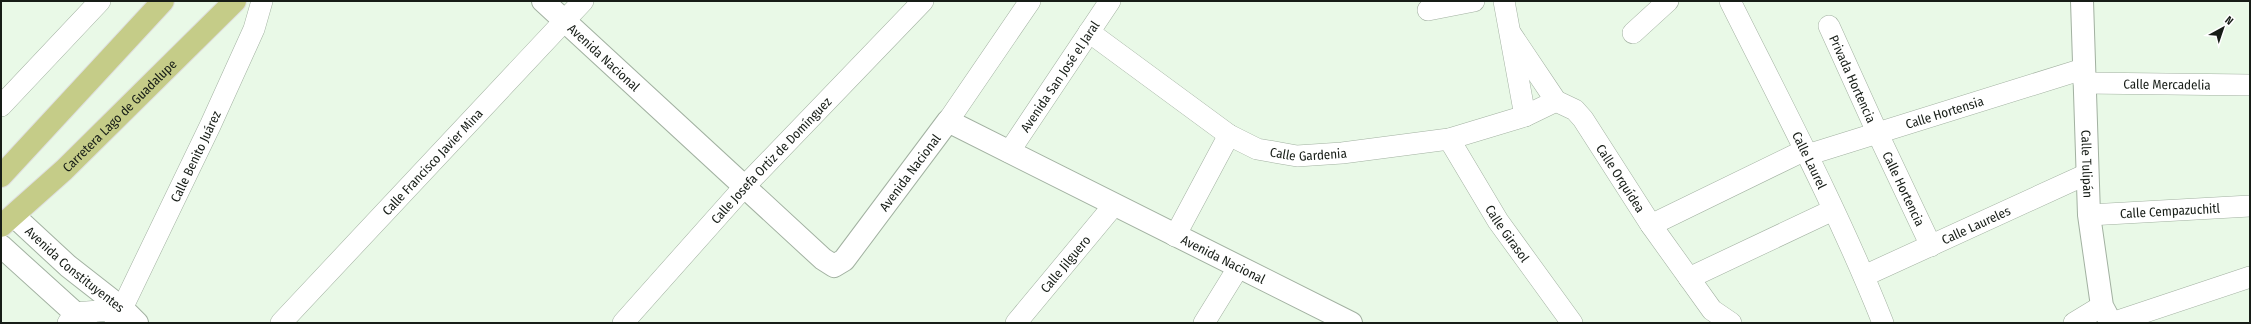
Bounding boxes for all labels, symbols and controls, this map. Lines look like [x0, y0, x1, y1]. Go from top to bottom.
north arrow [2203, 8, 2243, 48]
text: N [2222, 14, 2236, 28]
street label: Avenida San José el Jaral [1017, 17, 1102, 135]
street label: Avenida Nacional [565, 21, 643, 94]
street label: Privada Hortencia [1827, 33, 1879, 125]
street label: Carretera Lago de Guadalupe [59, 56, 179, 175]
street label: Calle Mercadelia [2123, 76, 2211, 92]
street label: Calle Hortensia [1904, 93, 1985, 131]
street label: Calle Josefa Ortiz de Domínguez [708, 94, 834, 227]
street label: Calle Francisco Javier Mina [379, 106, 486, 218]
street label: Calle Benito Juárez [167, 108, 223, 204]
street label: Calle Laurel [1789, 129, 1830, 192]
street label: Avenida Nacional [876, 130, 944, 214]
street label: Calle Tulipán [2079, 130, 2096, 198]
street label: Calle Orquídea [1594, 141, 1648, 215]
street label: Calle Gardenia [1269, 144, 1348, 164]
street label: Calle Hortencia [1880, 149, 1928, 228]
street label: Calle Cempazuchitl [2119, 200, 2221, 221]
street label: Calle Girasol [1483, 202, 1533, 265]
street label: Calle Laureles [1939, 202, 2013, 247]
street label: Avenida Constituyentes [23, 223, 128, 315]
street label: Calle Jilguero [1037, 232, 1093, 295]
street label: Avenida Nacional [1179, 232, 1268, 287]

